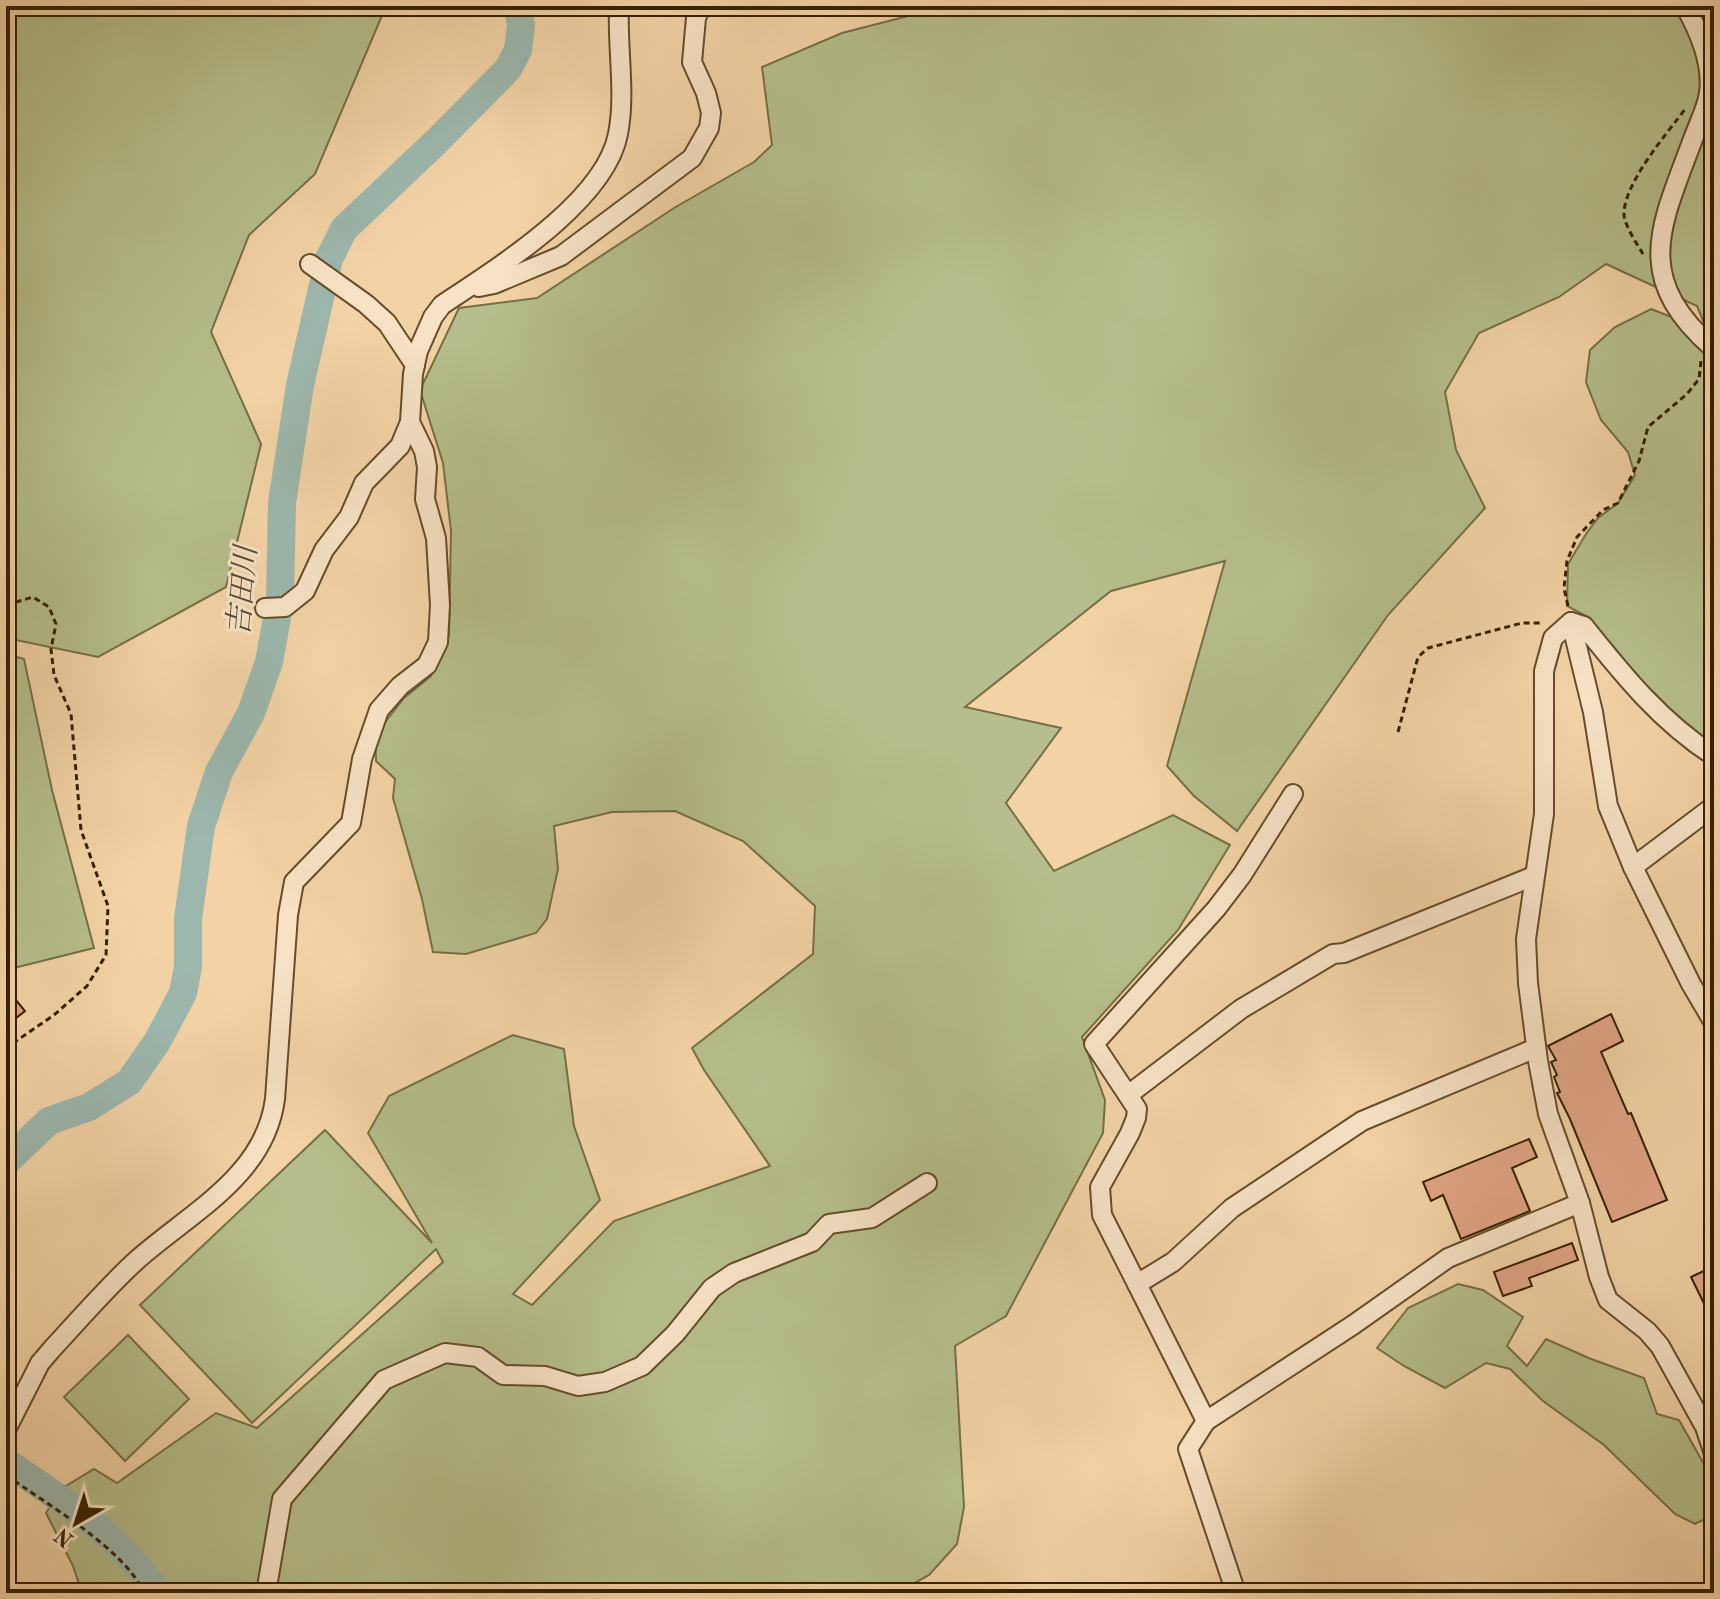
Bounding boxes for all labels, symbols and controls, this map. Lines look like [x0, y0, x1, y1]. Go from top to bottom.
water label: 吉田川 [222, 542, 263, 637]
north arrow [36, 1483, 116, 1563]
text: N [51, 1523, 78, 1551]

